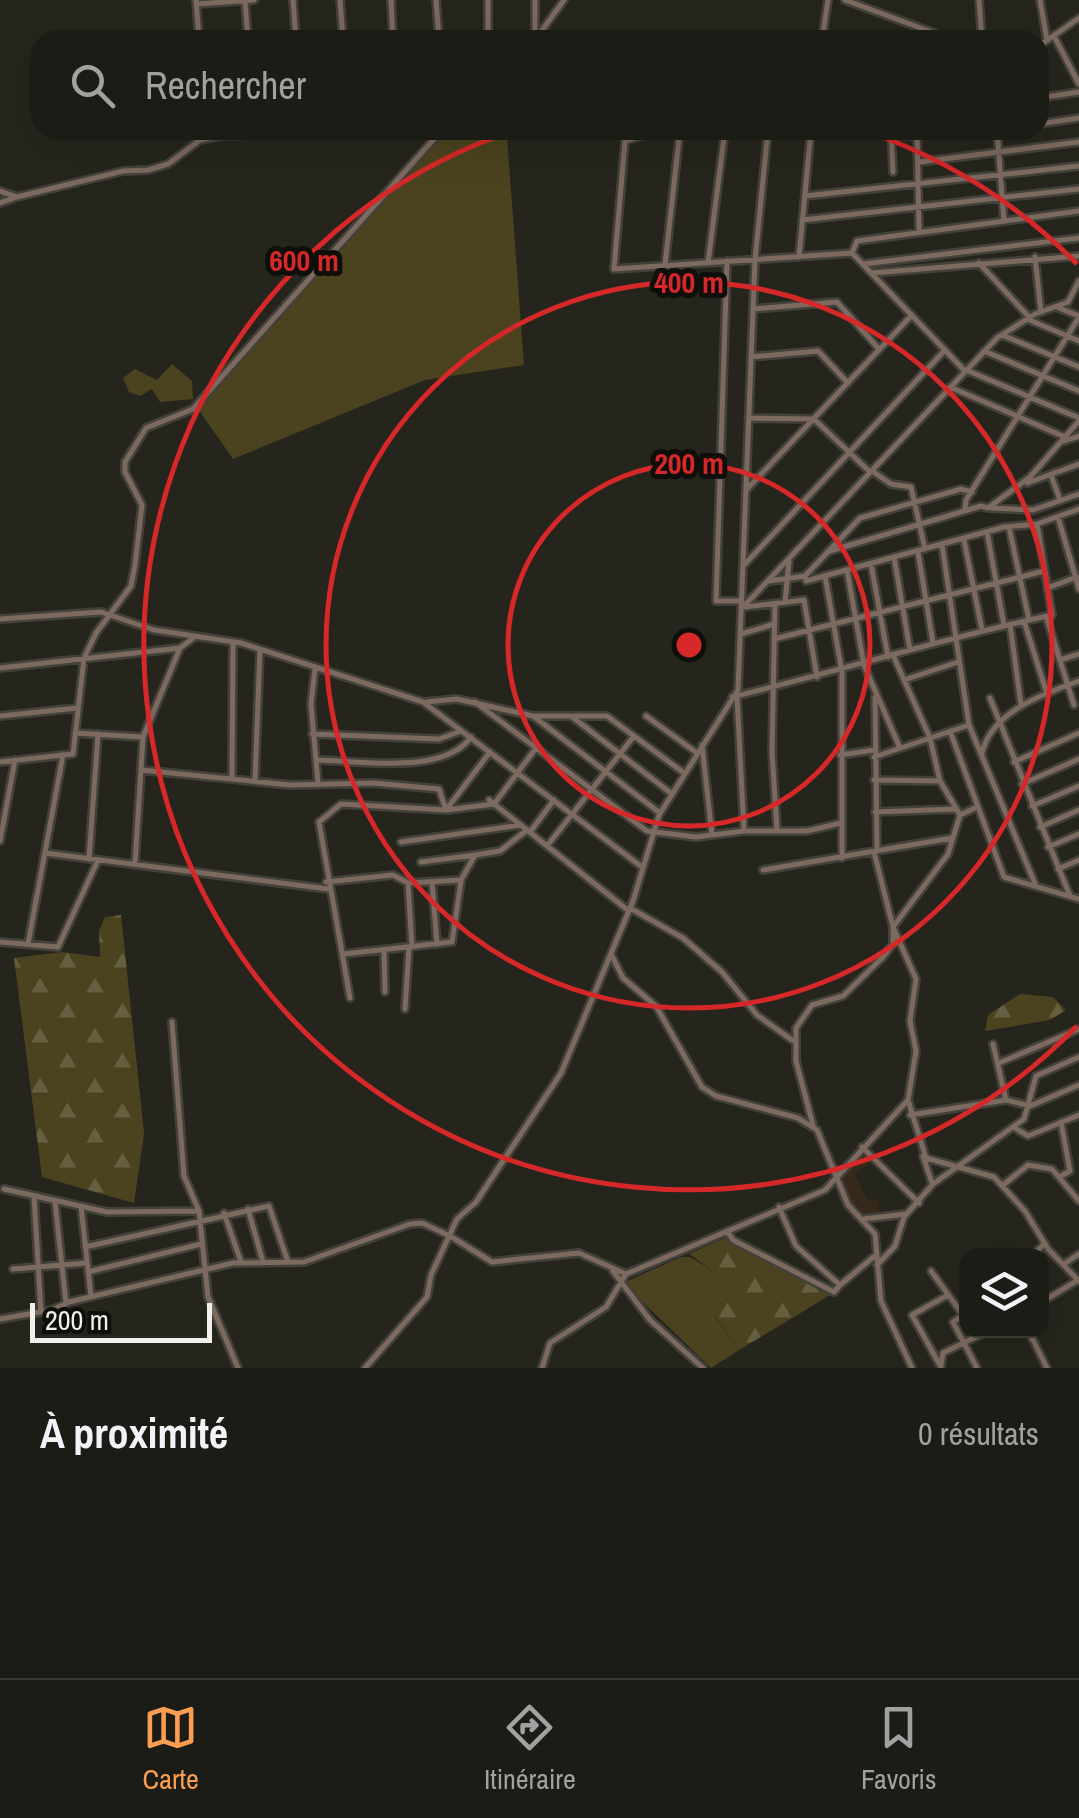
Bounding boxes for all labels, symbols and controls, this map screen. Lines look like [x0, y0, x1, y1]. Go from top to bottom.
search box [30, 30, 1049, 140]
icon: search [65, 58, 120, 113]
text: Rechercher [145, 60, 306, 111]
text: 600 m [269, 240, 339, 280]
text: 400 m [654, 262, 724, 302]
text: 200 m [654, 443, 724, 483]
centre of rings [671, 627, 707, 663]
map controls [959, 1248, 1049, 1338]
button: layers [959, 1248, 1049, 1338]
scale bar [30, 1298, 212, 1342]
text: 200 m [45, 1301, 109, 1339]
text: À proximité [40, 1405, 228, 1461]
text: 0 résultats [918, 1412, 1039, 1455]
tab: Carte [143, 1700, 199, 1798]
tab: Itinéraire [484, 1700, 576, 1798]
tab: Favoris [861, 1700, 936, 1798]

